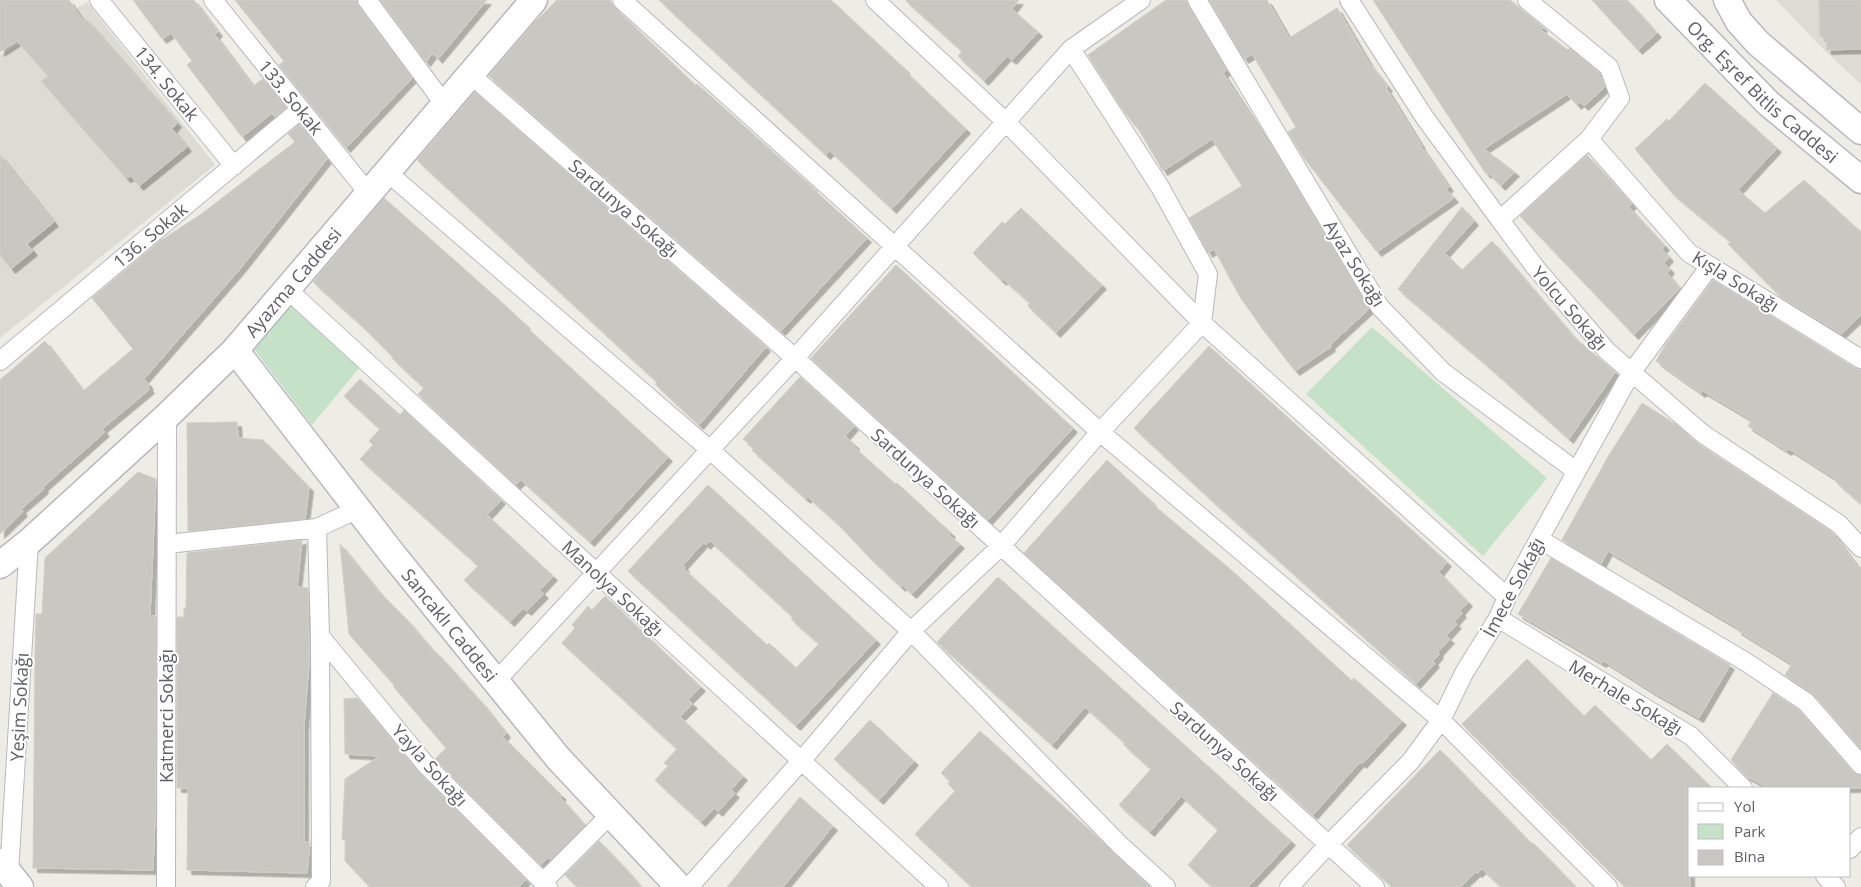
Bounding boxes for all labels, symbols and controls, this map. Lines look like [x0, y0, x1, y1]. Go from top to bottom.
street label: Org. Eşref Bitlis Caddesi [1682, 15, 1843, 168]
street label: 134. Sokak [129, 41, 205, 126]
street label: 133. Sokak [253, 55, 329, 140]
street label: Sardunya Sokağı [564, 154, 684, 262]
street label: 136. Sokak [108, 197, 193, 273]
street label: Ayaz Sokağı [1319, 215, 1391, 311]
street label: Ayazma Caddesi [239, 222, 347, 342]
street label: Kışla Sokağı [1688, 245, 1784, 317]
street label: Yolcu Sokağı [1527, 261, 1613, 355]
street label: Sardunya Sokağı [867, 423, 985, 533]
street label: İmece Sokağı [1477, 533, 1549, 641]
street label: Manolya Sokağı [557, 535, 669, 641]
street label: Sancaklı Caddesi [397, 563, 503, 687]
street label: Katmerci Sokağı [154, 649, 178, 783]
street label: Yeşim Sokağı [4, 652, 34, 762]
street label: Merhale Sokağı [1565, 654, 1687, 740]
street label: Sardunya Sokağı [1166, 696, 1284, 806]
street label: Yayla Sokağı [387, 719, 473, 811]
legend [1688, 787, 1851, 877]
text: Yol [1734, 796, 1755, 816]
text: Park [1734, 821, 1765, 841]
text: Bina [1734, 846, 1765, 866]

